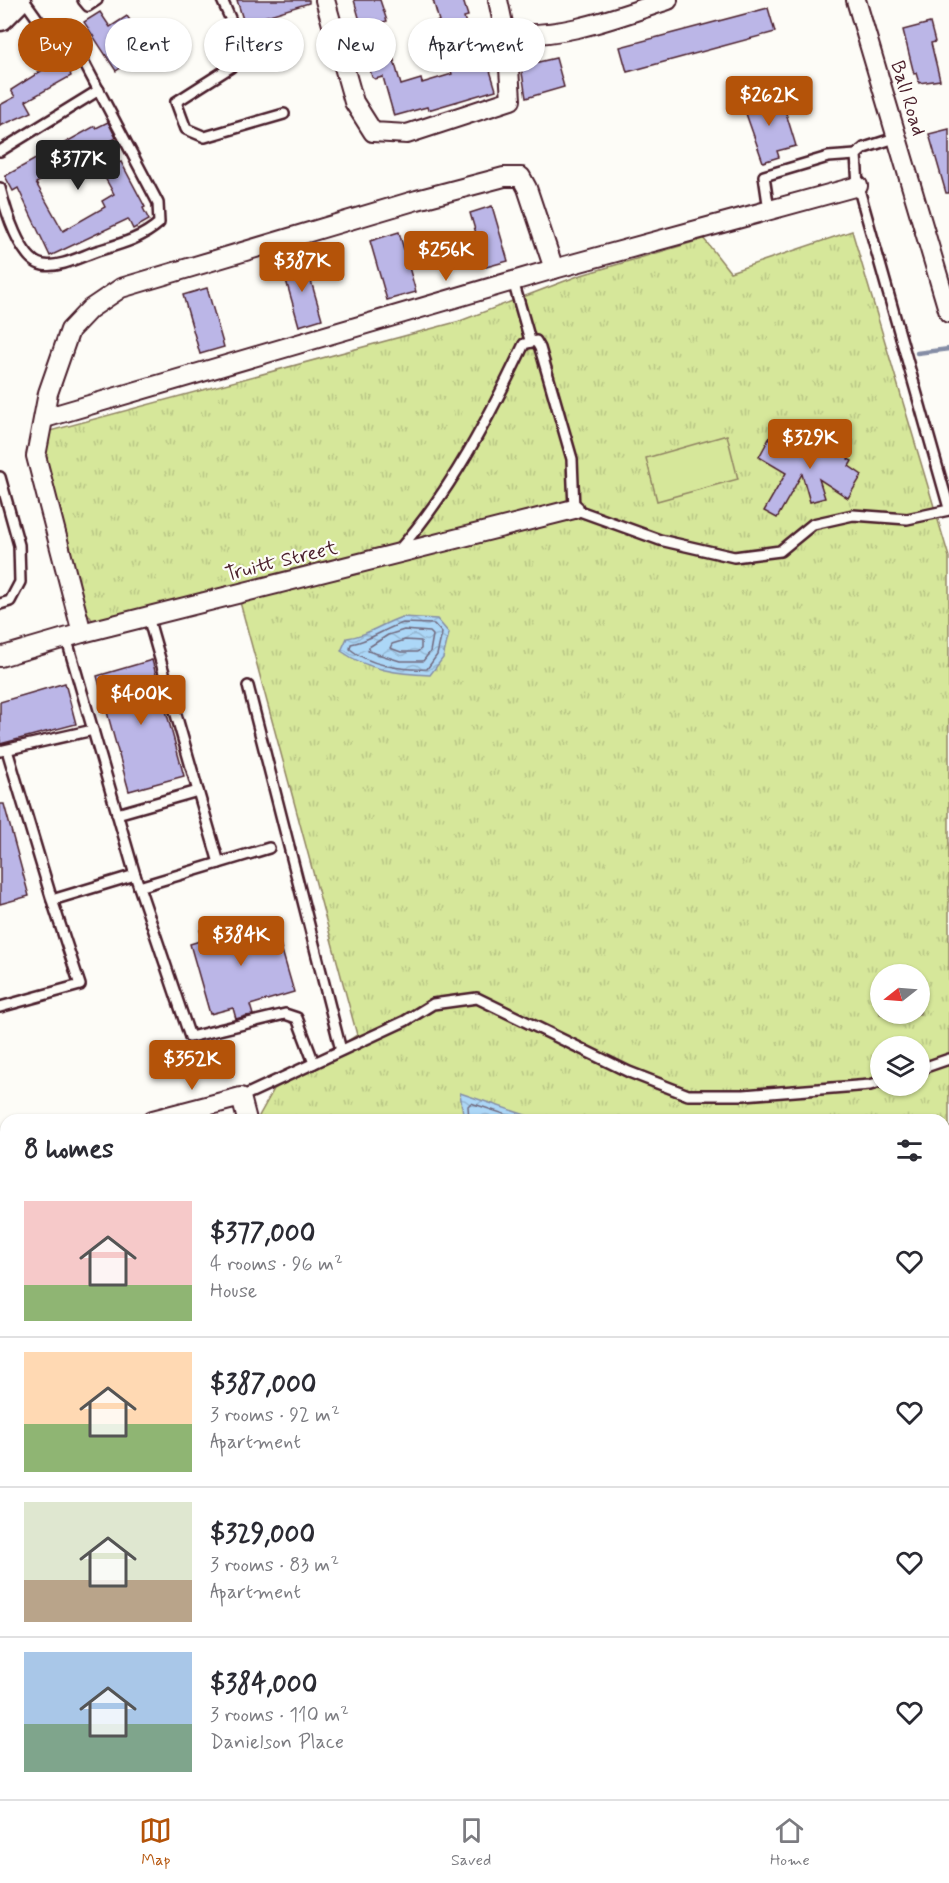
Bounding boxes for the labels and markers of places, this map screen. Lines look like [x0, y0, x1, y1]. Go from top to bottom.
pin: $262K [727, 76, 811, 127]
pin: $377K [36, 140, 120, 191]
pin: $256K [404, 231, 488, 282]
pin: $387K [260, 242, 344, 293]
pin: $329K [768, 419, 852, 470]
pin: $400K [99, 675, 183, 726]
pin: $384K [199, 916, 283, 967]
pin: $352K [150, 1040, 234, 1091]

